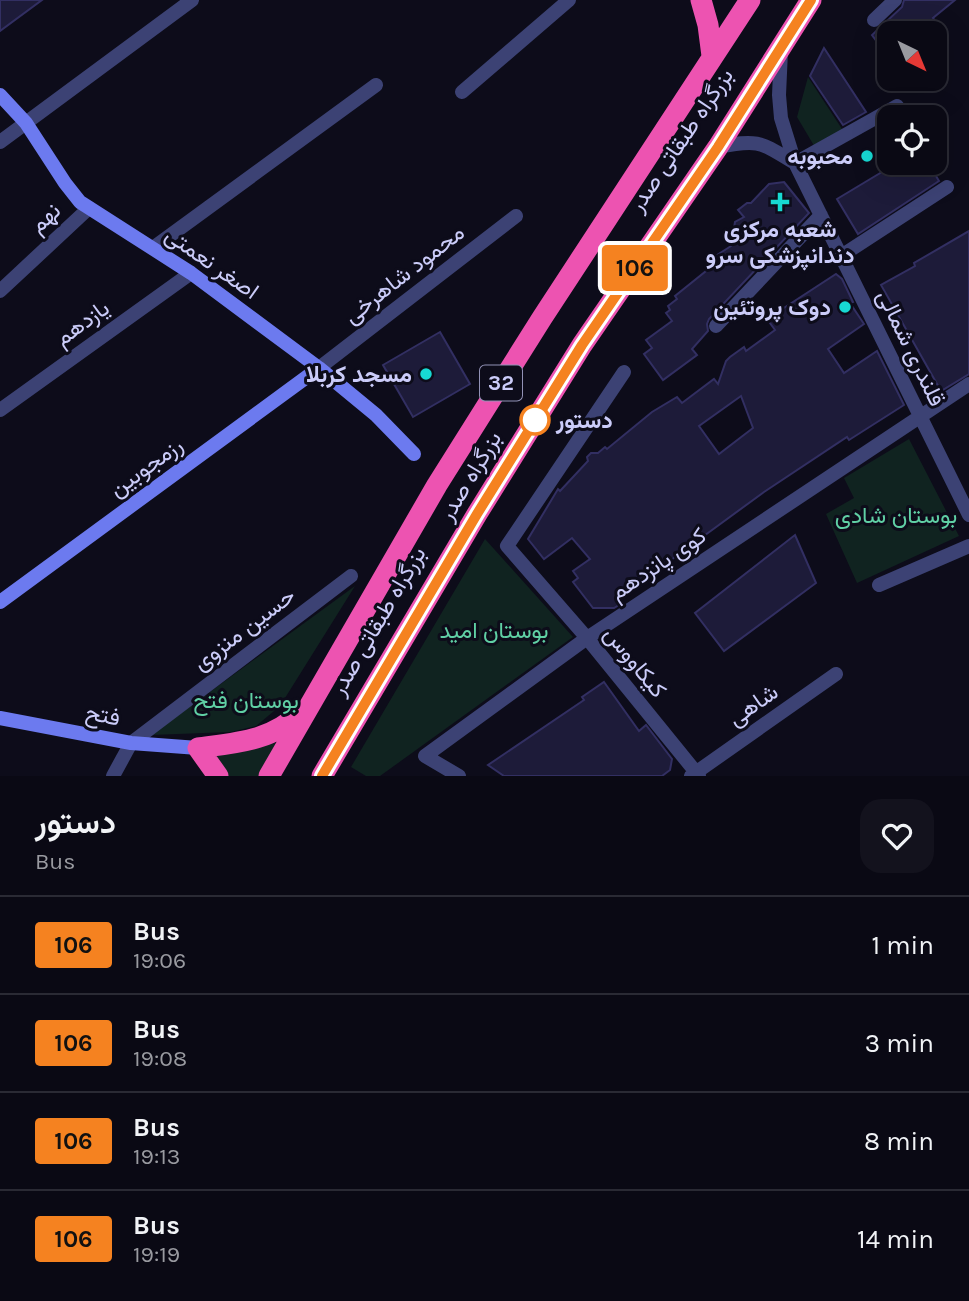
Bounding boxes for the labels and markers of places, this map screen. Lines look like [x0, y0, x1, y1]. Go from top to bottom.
place label: محبوبه [787, 143, 853, 171]
marker: محبوبه [859, 148, 875, 164]
marker: شعبه مرکزی دندانپزشکی سرو [770, 192, 790, 212]
place label: شعبه مرکزی دندانپزشکی سرو [706, 216, 854, 271]
place label: دوک پروتئین [713, 294, 831, 323]
marker: دوک پروتئین [837, 299, 853, 315]
place label: مسجد کربلا [306, 361, 412, 389]
marker: مسجد کربلا [418, 366, 434, 382]
marker: دستور [520, 405, 550, 435]
place label: دستور [555, 407, 613, 435]

